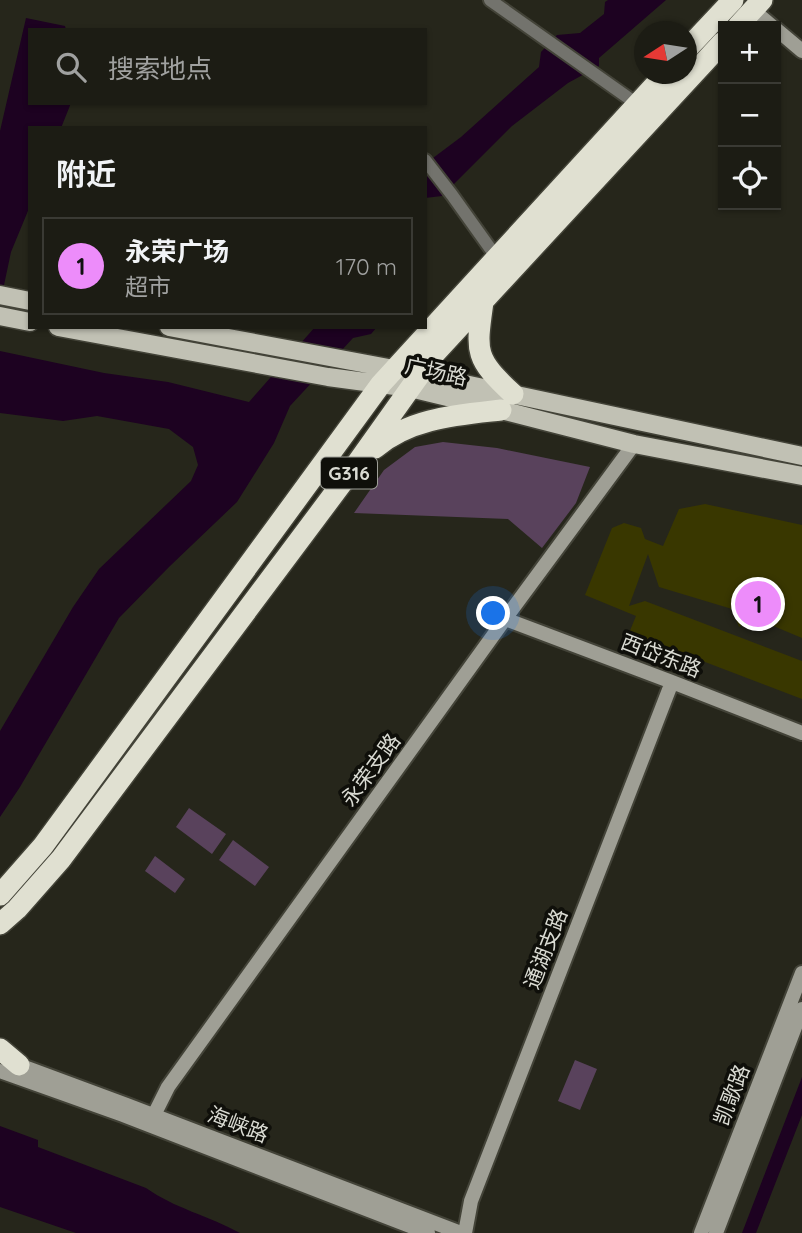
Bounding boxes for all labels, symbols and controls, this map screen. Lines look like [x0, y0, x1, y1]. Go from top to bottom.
north arrow [634, 21, 697, 84]
map controls [718, 21, 781, 210]
button: + [718, 21, 781, 84]
search box [28, 28, 427, 105]
icon: search [52, 48, 90, 86]
text: 搜索地点 [108, 52, 212, 85]
button: − [718, 84, 781, 147]
button: locate [718, 147, 781, 210]
text: 附近 [56, 155, 116, 193]
text: 永荣广场 [125, 235, 229, 268]
text: 1 [77, 252, 85, 281]
text: 170 m [336, 252, 397, 281]
text: 超市 [125, 272, 171, 301]
street label: 广场路 [403, 352, 470, 390]
road number: G316 [321, 458, 377, 488]
pin: 1 [735, 578, 781, 630]
your location [476, 596, 510, 630]
street label: 西岱东路 [617, 628, 705, 682]
street label: 永荣支路 [335, 728, 405, 811]
street label: 通湖支路 [518, 905, 572, 993]
street label: 凯歌路 [708, 1061, 754, 1129]
street label: 海峡路 [204, 1101, 272, 1147]

